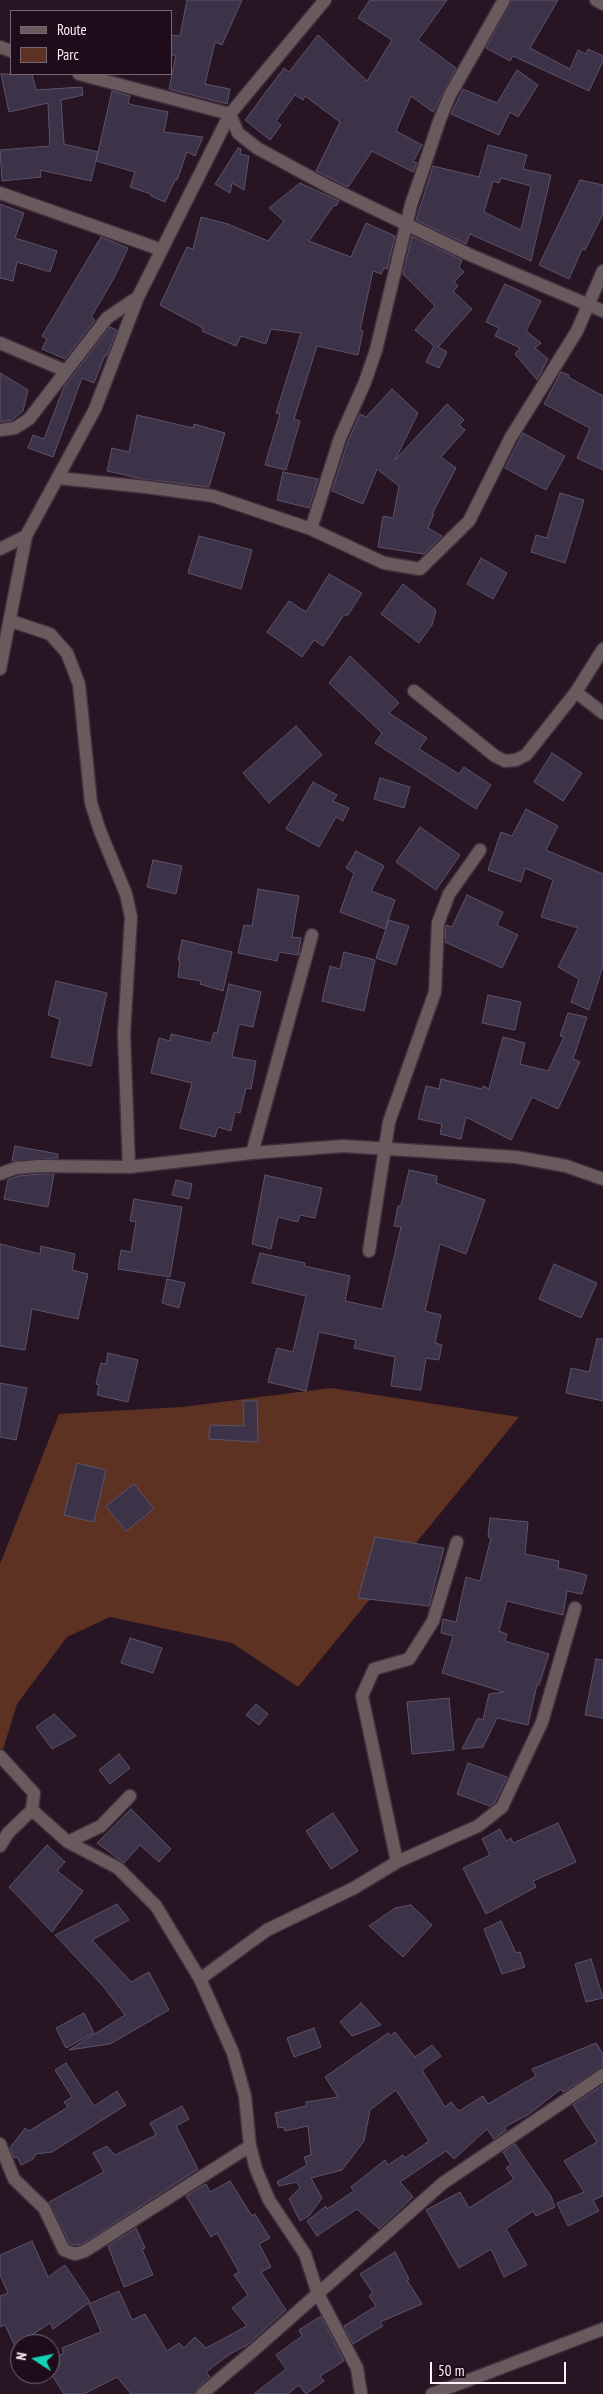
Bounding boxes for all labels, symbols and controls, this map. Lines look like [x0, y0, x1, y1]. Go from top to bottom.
legend [10, 10, 172, 75]
text: Route [57, 20, 87, 39]
text: Parc [57, 45, 79, 64]
north arrow [10, 2334, 60, 2384]
text: N [12, 2351, 31, 2362]
scale bar [433, 2352, 569, 2384]
text: 50 m [438, 2361, 464, 2380]

